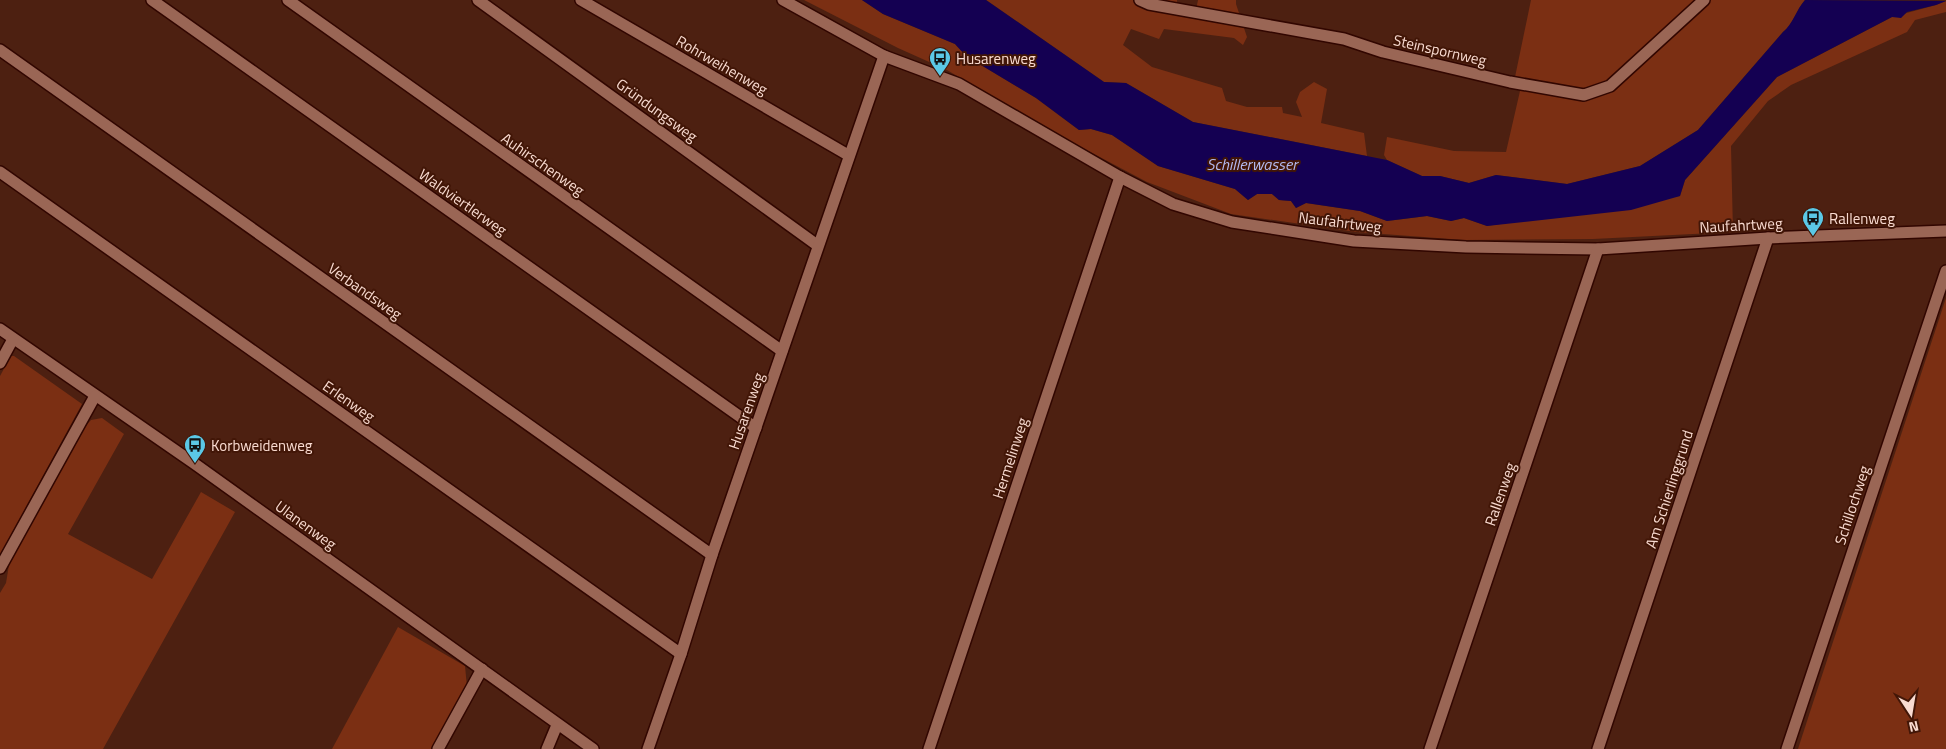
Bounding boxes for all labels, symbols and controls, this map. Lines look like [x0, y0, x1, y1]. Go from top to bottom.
street label: Steinspornweg [1391, 28, 1489, 72]
street label: Rohrweihenweg [672, 29, 772, 101]
bus stop icon: Husarenweg [928, 46, 952, 77]
place label: Husarenweg [956, 47, 1036, 70]
street label: Gründungsweg [612, 73, 703, 148]
street label: Auhirschenweg [497, 127, 590, 201]
water label: Schillerwasser [1207, 152, 1299, 176]
street label: Waldviertlerweg [414, 163, 512, 241]
street label: Naufahrtweg [1297, 206, 1383, 239]
bus stop icon: Rallenweg [1801, 206, 1825, 237]
place label: Rallenweg [1829, 207, 1895, 230]
street label: Naufahrtweg [1699, 211, 1783, 239]
street label: Verbandsweg [323, 257, 407, 325]
street label: Husarenweg [722, 369, 770, 452]
street label: Erlenweg [318, 375, 380, 428]
street label: Hermelinweg [986, 414, 1034, 502]
street label: Am Schierlinggrund [1639, 427, 1699, 551]
bus stop icon: Korbweidenweg [183, 433, 207, 464]
place label: Korbweidenweg [211, 434, 313, 457]
street label: Rallenweg [1478, 459, 1522, 529]
street label: Schillochweg [1828, 462, 1876, 548]
street label: Ulanenweg [271, 495, 342, 555]
north arrow [1886, 689, 1936, 739]
text: N [1907, 716, 1921, 738]

